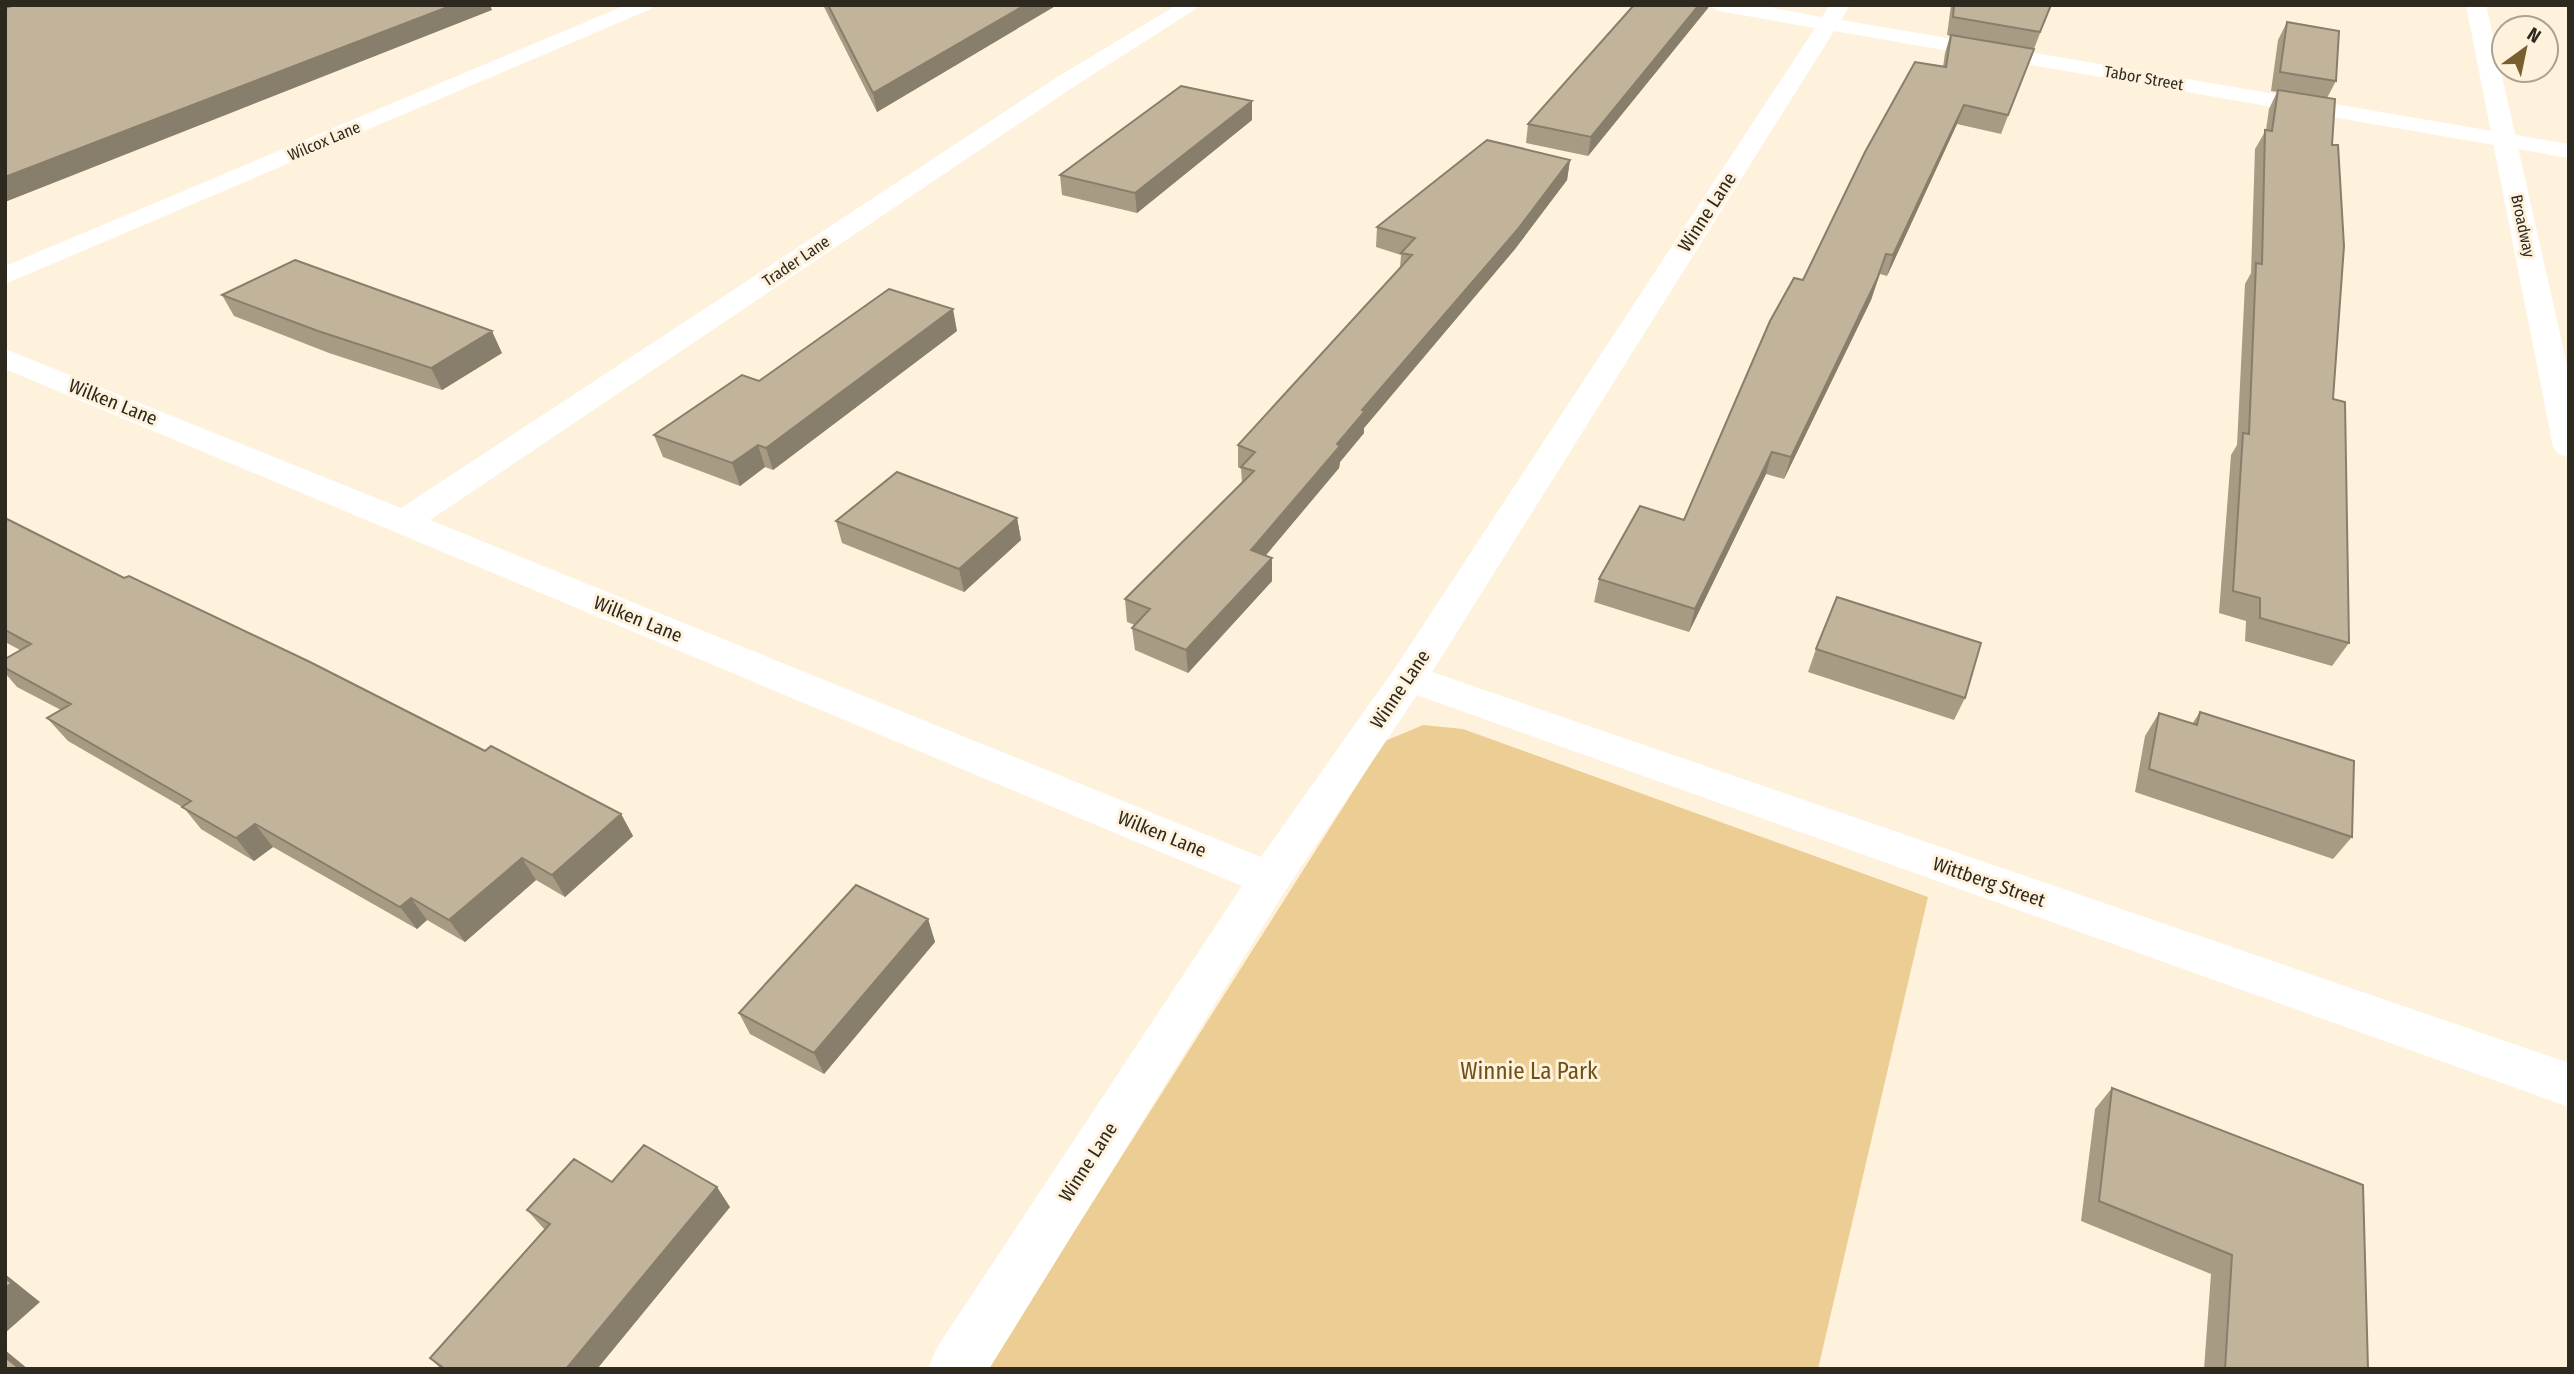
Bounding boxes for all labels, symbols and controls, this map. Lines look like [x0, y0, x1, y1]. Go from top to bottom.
north arrow [2490, 14, 2560, 84]
text: N [2523, 22, 2545, 48]
street label: Tabor Street [2103, 62, 2186, 94]
street label: Wilcox Lane [285, 117, 363, 165]
street label: Winne Lane [1673, 168, 1741, 256]
street label: Broadway [2507, 193, 2539, 260]
street label: Trader Lane [759, 232, 833, 290]
street label: Wilken Lane [65, 374, 161, 430]
street label: Wilken Lane [590, 591, 686, 647]
street label: Winne Lane [1365, 645, 1435, 733]
street label: Wilken Lane [1114, 806, 1210, 862]
street label: Wittberg Street [1930, 852, 2049, 912]
park label: Winnie La Park [1460, 1057, 1598, 1085]
street label: Winne Lane [1054, 1118, 1122, 1206]

